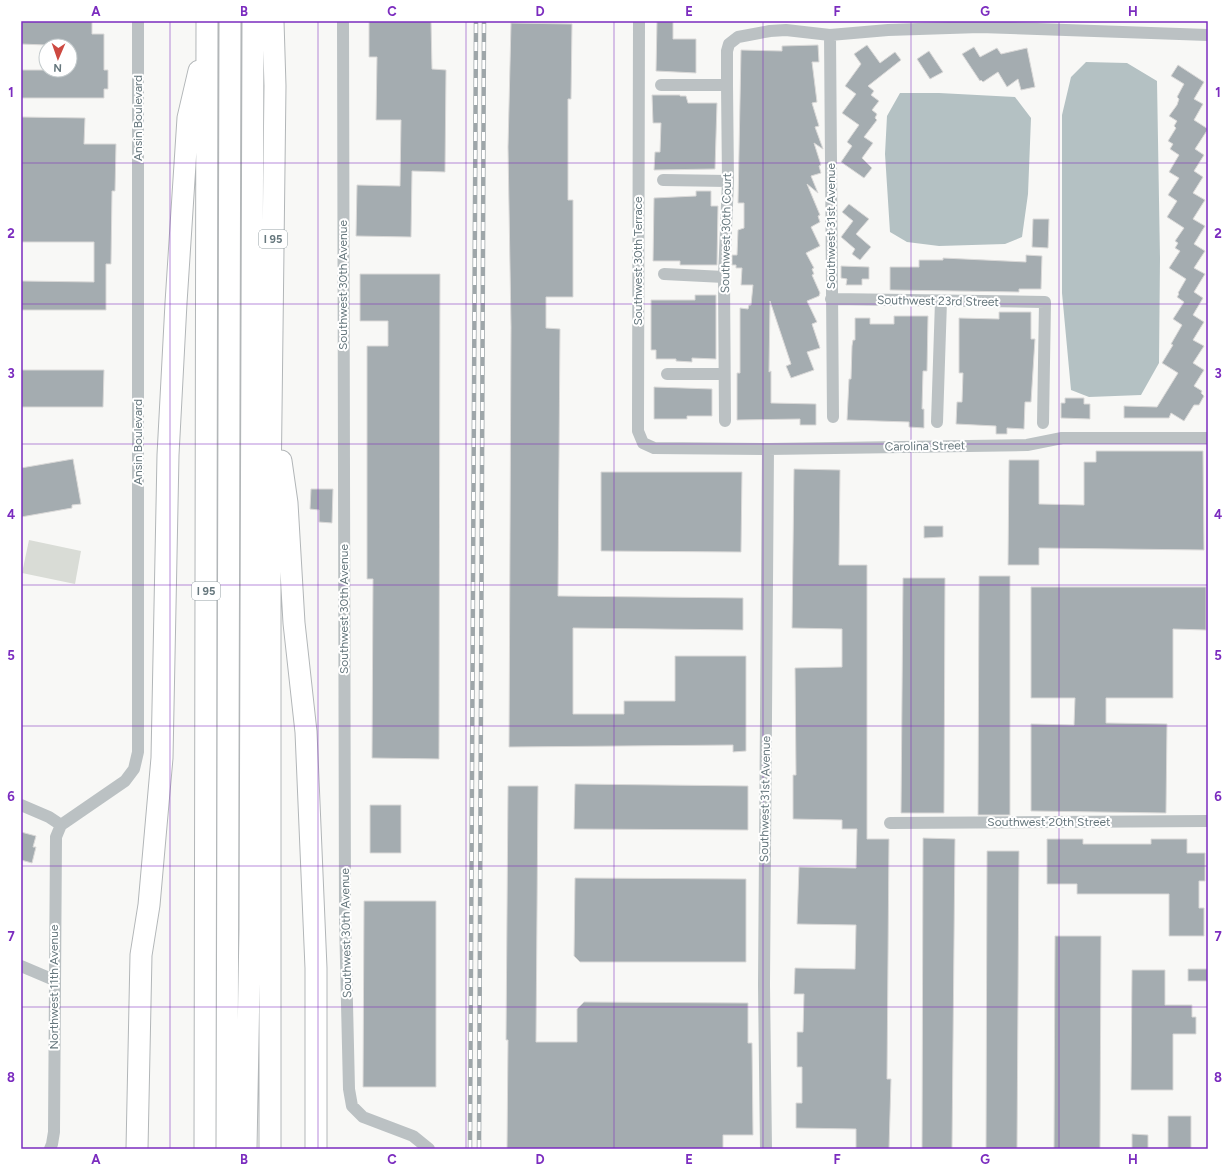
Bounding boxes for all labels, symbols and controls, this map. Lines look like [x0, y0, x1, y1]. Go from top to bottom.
text: A [91, 4, 101, 19]
text: B [240, 4, 248, 19]
text: C [387, 4, 397, 19]
text: D [535, 4, 545, 19]
text: E [685, 4, 693, 19]
text: F [833, 4, 841, 19]
text: G [980, 4, 990, 19]
text: H [1128, 4, 1138, 19]
north arrow [38, 38, 78, 78]
text: N [53, 61, 62, 74]
street label: Ansin Boulevard [131, 75, 145, 161]
text: 1 [8, 85, 14, 100]
text: 1 [1215, 85, 1221, 100]
street label: Southwest 31st Avenue [824, 162, 838, 289]
street label: Southwest 30th Court [718, 172, 734, 293]
street label: Southwest 30th Terrace [631, 196, 645, 326]
street label: Southwest 30th Avenue [336, 220, 350, 350]
text: 2 [7, 226, 15, 241]
text: 2 [1214, 226, 1222, 241]
road number: I 95 [259, 230, 287, 248]
street label: Southwest 23rd Street [877, 293, 1000, 309]
text: 3 [7, 366, 15, 381]
text: 3 [1214, 366, 1222, 381]
street label: Ansin Boulevard [131, 399, 145, 485]
street label: Carolina Street [885, 438, 966, 454]
text: 4 [7, 507, 15, 522]
text: 4 [1214, 507, 1222, 522]
street label: Southwest 30th Avenue [337, 544, 351, 674]
road number: I 95 [192, 582, 220, 600]
text: 5 [7, 648, 15, 663]
text: 5 [1214, 648, 1222, 663]
street label: Southwest 31st Avenue [757, 735, 773, 862]
text: 6 [7, 789, 15, 804]
text: 6 [1214, 789, 1222, 804]
street label: Southwest 20th Street [987, 815, 1111, 829]
street label: Southwest 30th Avenue [338, 867, 354, 998]
street label: Northwest 11th Avenue [47, 924, 61, 1050]
text: 7 [7, 929, 15, 944]
text: 7 [1214, 929, 1222, 944]
text: 8 [7, 1070, 15, 1085]
text: 8 [1214, 1070, 1222, 1085]
text: A [91, 1152, 101, 1167]
text: B [240, 1152, 248, 1167]
text: C [387, 1152, 397, 1167]
text: D [535, 1152, 545, 1167]
text: E [685, 1152, 693, 1167]
text: F [833, 1152, 841, 1167]
text: G [980, 1152, 990, 1167]
text: H [1128, 1152, 1138, 1167]

